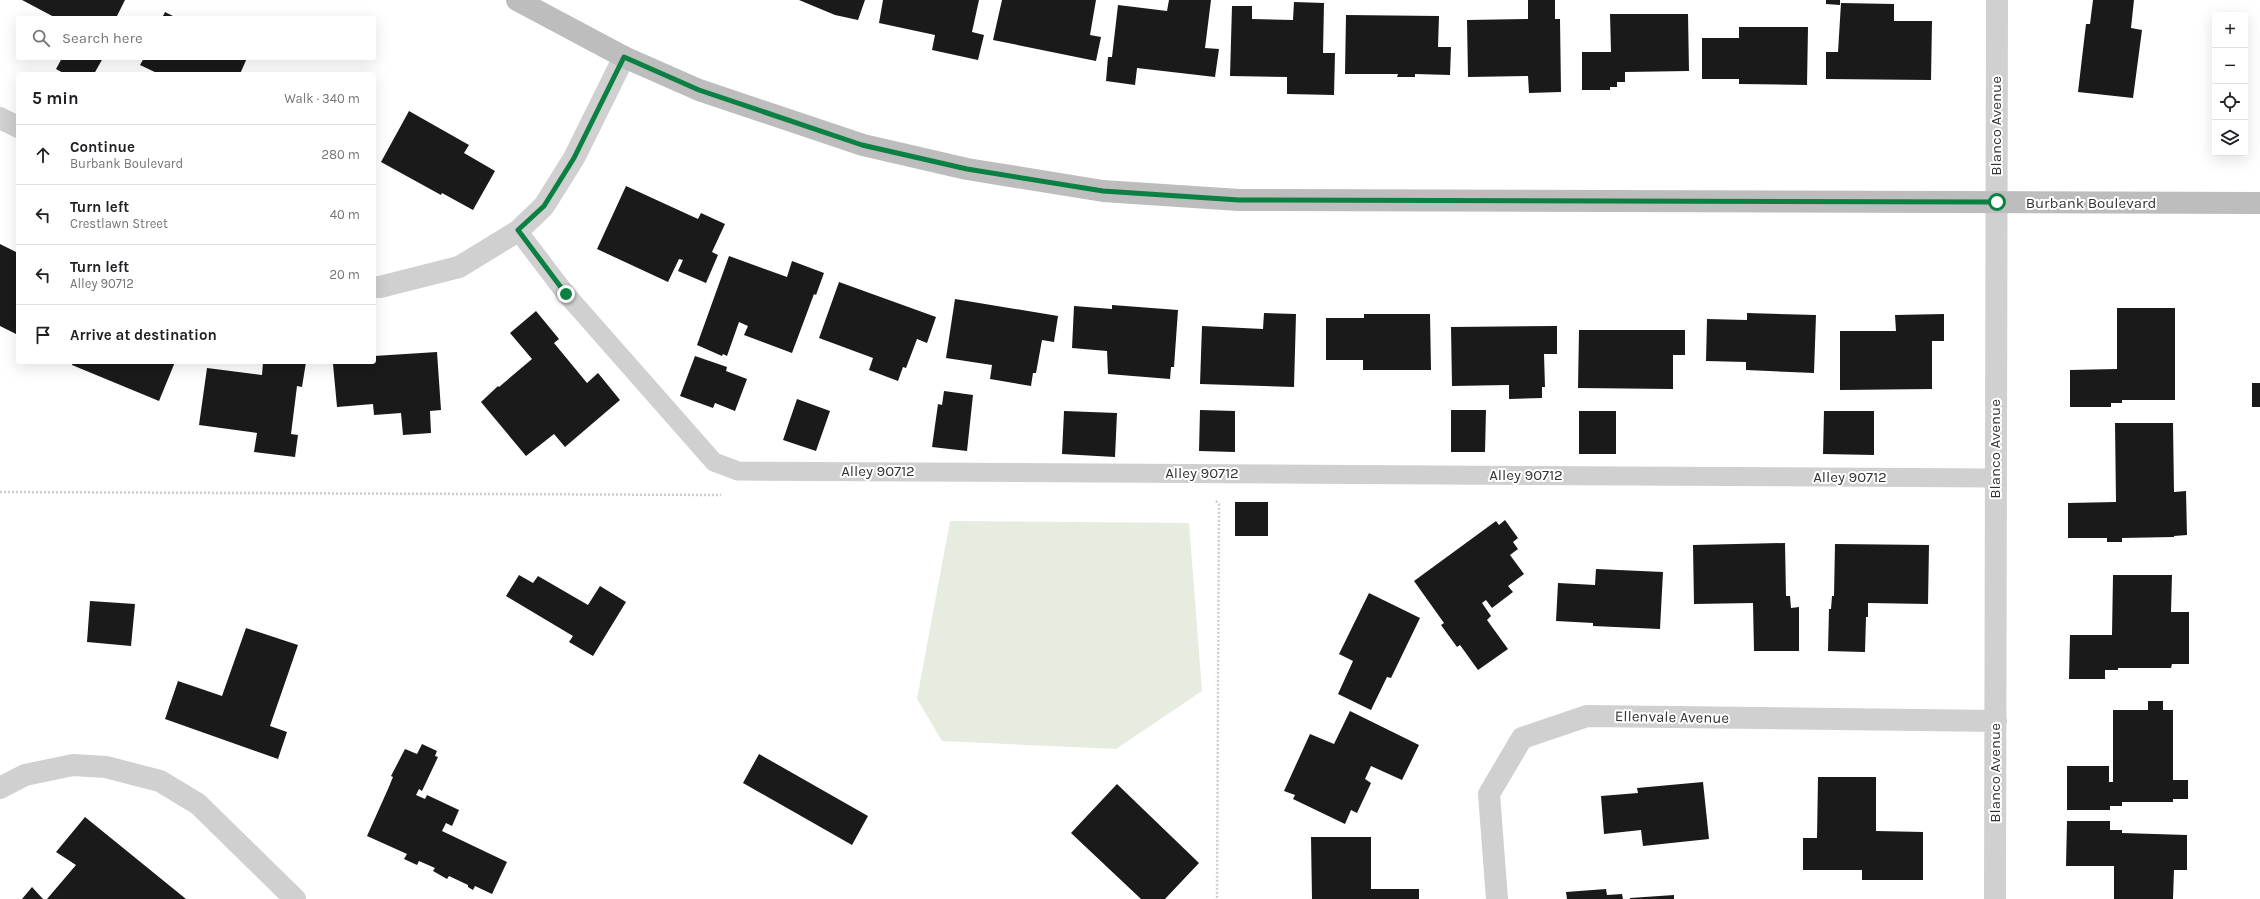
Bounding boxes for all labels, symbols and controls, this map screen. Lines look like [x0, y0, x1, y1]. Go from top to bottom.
map controls [2212, 12, 2248, 156]
button: + [2212, 12, 2248, 48]
search box [16, 16, 376, 60]
icon: search [30, 27, 52, 49]
text: Search here [62, 29, 143, 47]
button: − [2212, 48, 2248, 84]
street label: Blanco Avenue [1987, 76, 2005, 176]
button: locate [2212, 84, 2248, 120]
text: 5 min [32, 88, 79, 108]
text: Walk · 340 m [284, 91, 360, 106]
button: layers [2212, 120, 2248, 156]
text: Continue [70, 138, 135, 156]
icon: ahead [32, 144, 54, 166]
text: 280 m [322, 147, 360, 162]
text: Burbank Boulevard [70, 156, 183, 171]
route start [1988, 193, 2006, 211]
street label: Burbank Boulevard [2026, 194, 2156, 212]
text: Turn left [70, 198, 129, 216]
icon: left [32, 204, 54, 226]
text: 40 m [330, 207, 360, 222]
text: Crestlawn Street [70, 216, 168, 231]
text: Turn left [70, 258, 129, 276]
icon: left [32, 264, 54, 286]
text: 20 m [330, 267, 360, 282]
text: Alley 90712 [70, 276, 134, 291]
route end [557, 285, 575, 303]
icon: arrive [32, 324, 54, 346]
text: Arrive at destination [70, 326, 217, 344]
street label: Blanco Avenue [1986, 399, 2004, 499]
street label: Alley 90712 [841, 462, 915, 480]
street label: Alley 90712 [1165, 464, 1239, 482]
street label: Alley 90712 [1489, 466, 1563, 484]
street label: Alley 90712 [1813, 468, 1887, 486]
street label: Ellenvale Avenue [1615, 707, 1729, 727]
street label: Blanco Avenue [1986, 723, 2004, 823]

